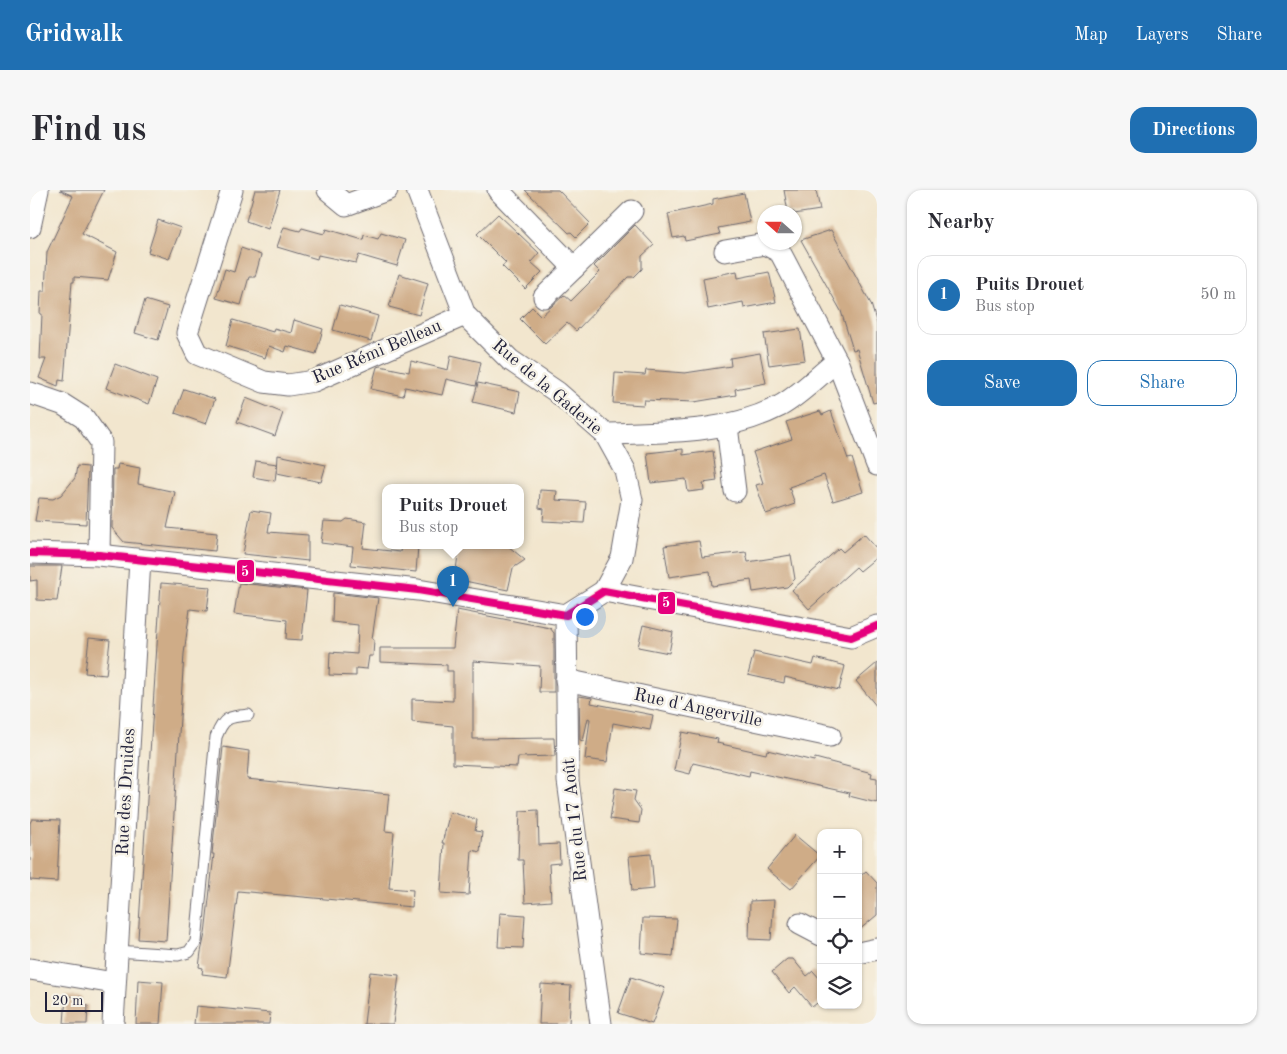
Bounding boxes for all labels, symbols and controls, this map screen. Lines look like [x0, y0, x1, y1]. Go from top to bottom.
text: Gridwalk [25, 23, 123, 47]
text: Map [1074, 26, 1108, 44]
text: Layers [1136, 26, 1188, 44]
text: Share [1216, 26, 1262, 44]
button: Directions [1130, 107, 1257, 153]
text: Find us [30, 113, 146, 148]
north arrow [757, 205, 802, 250]
text: Nearby [927, 212, 995, 233]
text: Puits Drouet [975, 276, 1084, 295]
text: 1 [939, 287, 949, 303]
text: 50 m [1200, 287, 1236, 303]
text: Bus stop [975, 299, 1035, 315]
street label: Rue Rémi Belleau [310, 317, 445, 387]
street label: Rue de la Gaderie [489, 336, 605, 438]
button: Save [927, 360, 1077, 406]
button: Share [1087, 360, 1237, 406]
popup [382, 484, 524, 549]
text: Puits Drouet [399, 497, 507, 516]
text: Bus stop [399, 520, 458, 536]
line badge: 5 [236, 559, 255, 583]
text: 5 [241, 565, 249, 579]
pin: 1 [437, 566, 469, 607]
line badge: 5 [657, 591, 676, 615]
text: 5 [662, 596, 670, 610]
your location [572, 604, 598, 630]
street label: Rue d'Angerville [632, 686, 764, 730]
street label: Rue des Druides [114, 728, 138, 856]
street label: Rue du 17 Août [560, 757, 590, 883]
map controls [817, 829, 862, 1009]
button: + [817, 829, 862, 874]
button: − [817, 874, 862, 919]
button: locate [817, 919, 862, 964]
button: layers [817, 964, 862, 1009]
scale bar [45, 989, 102, 1012]
text: 20 m [52, 994, 83, 1008]

